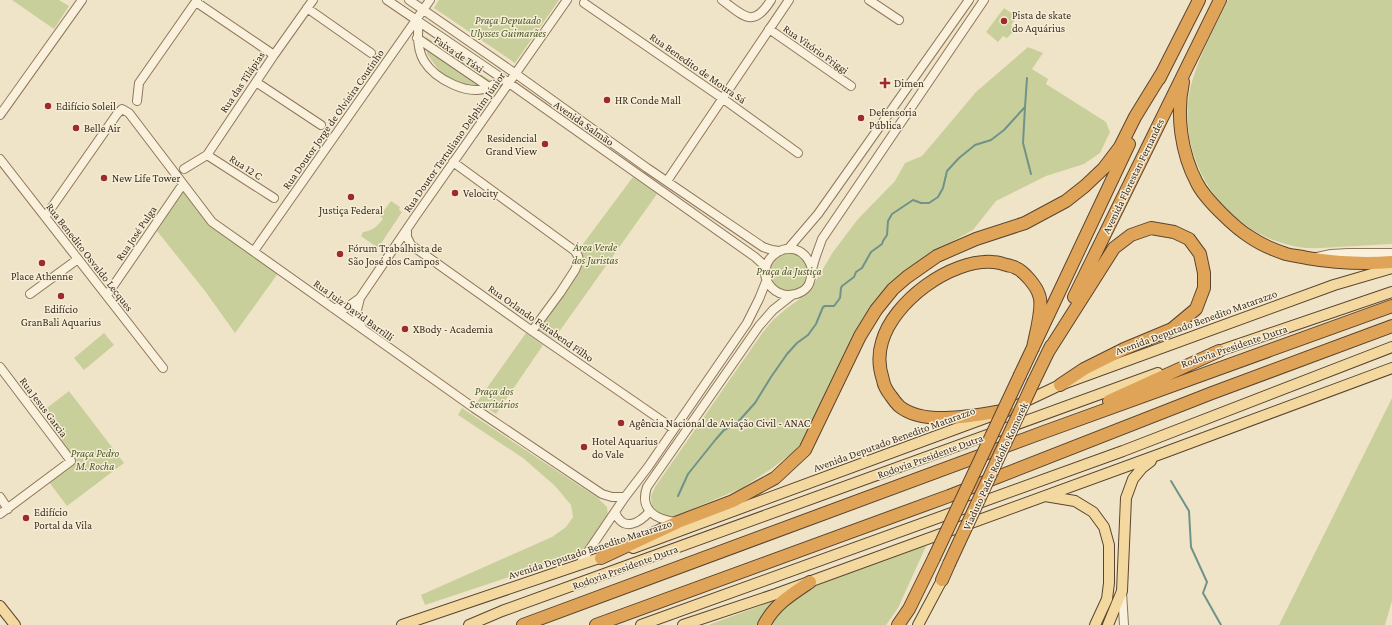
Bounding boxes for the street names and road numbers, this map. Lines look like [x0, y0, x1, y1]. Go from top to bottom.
street label: Rua Vitório Friggi [780, 22, 851, 77]
street label: Rua Benedito de Moura Sá [648, 30, 748, 106]
street label: Faixa de Táxi [432, 33, 486, 75]
street label: Rua Doutor Jorge de Olvieira Coutinho [280, 46, 387, 192]
street label: Rua das Tilápias [217, 49, 268, 115]
street label: Rua Doutor Tertuliano Delphim Júnior [401, 70, 508, 215]
street label: Avenida Salmão [552, 98, 617, 148]
street label: Avenida Florestan Fernandes [1100, 116, 1166, 236]
street label: Rua 12 C [227, 152, 265, 182]
street label: Rua Benedito Osvaldo Lecques [43, 201, 136, 314]
street label: Rua José Pulga [113, 203, 160, 263]
street label: Rua Juiz David Barrilli [311, 277, 397, 344]
street label: Rua Orlando Feirabend Filho [486, 282, 596, 364]
street label: Avenida Deputado Benedito Matarazzo [1114, 287, 1279, 358]
street label: Rodovia Presidente Dutra [1179, 322, 1289, 370]
street label: Rua Jesus Garcia [17, 375, 70, 440]
street label: Viaduto Padre Rodolfo Komorek [960, 400, 1030, 532]
street label: Avenida Deputado Benedito Matarazzo [812, 404, 977, 475]
street label: Rodovia Presidente Dutra [876, 431, 984, 481]
street label: Avenida Deputado Benedito Matarazzo [507, 517, 674, 582]
street label: Rodovia Presidente Dutra [571, 542, 679, 592]

